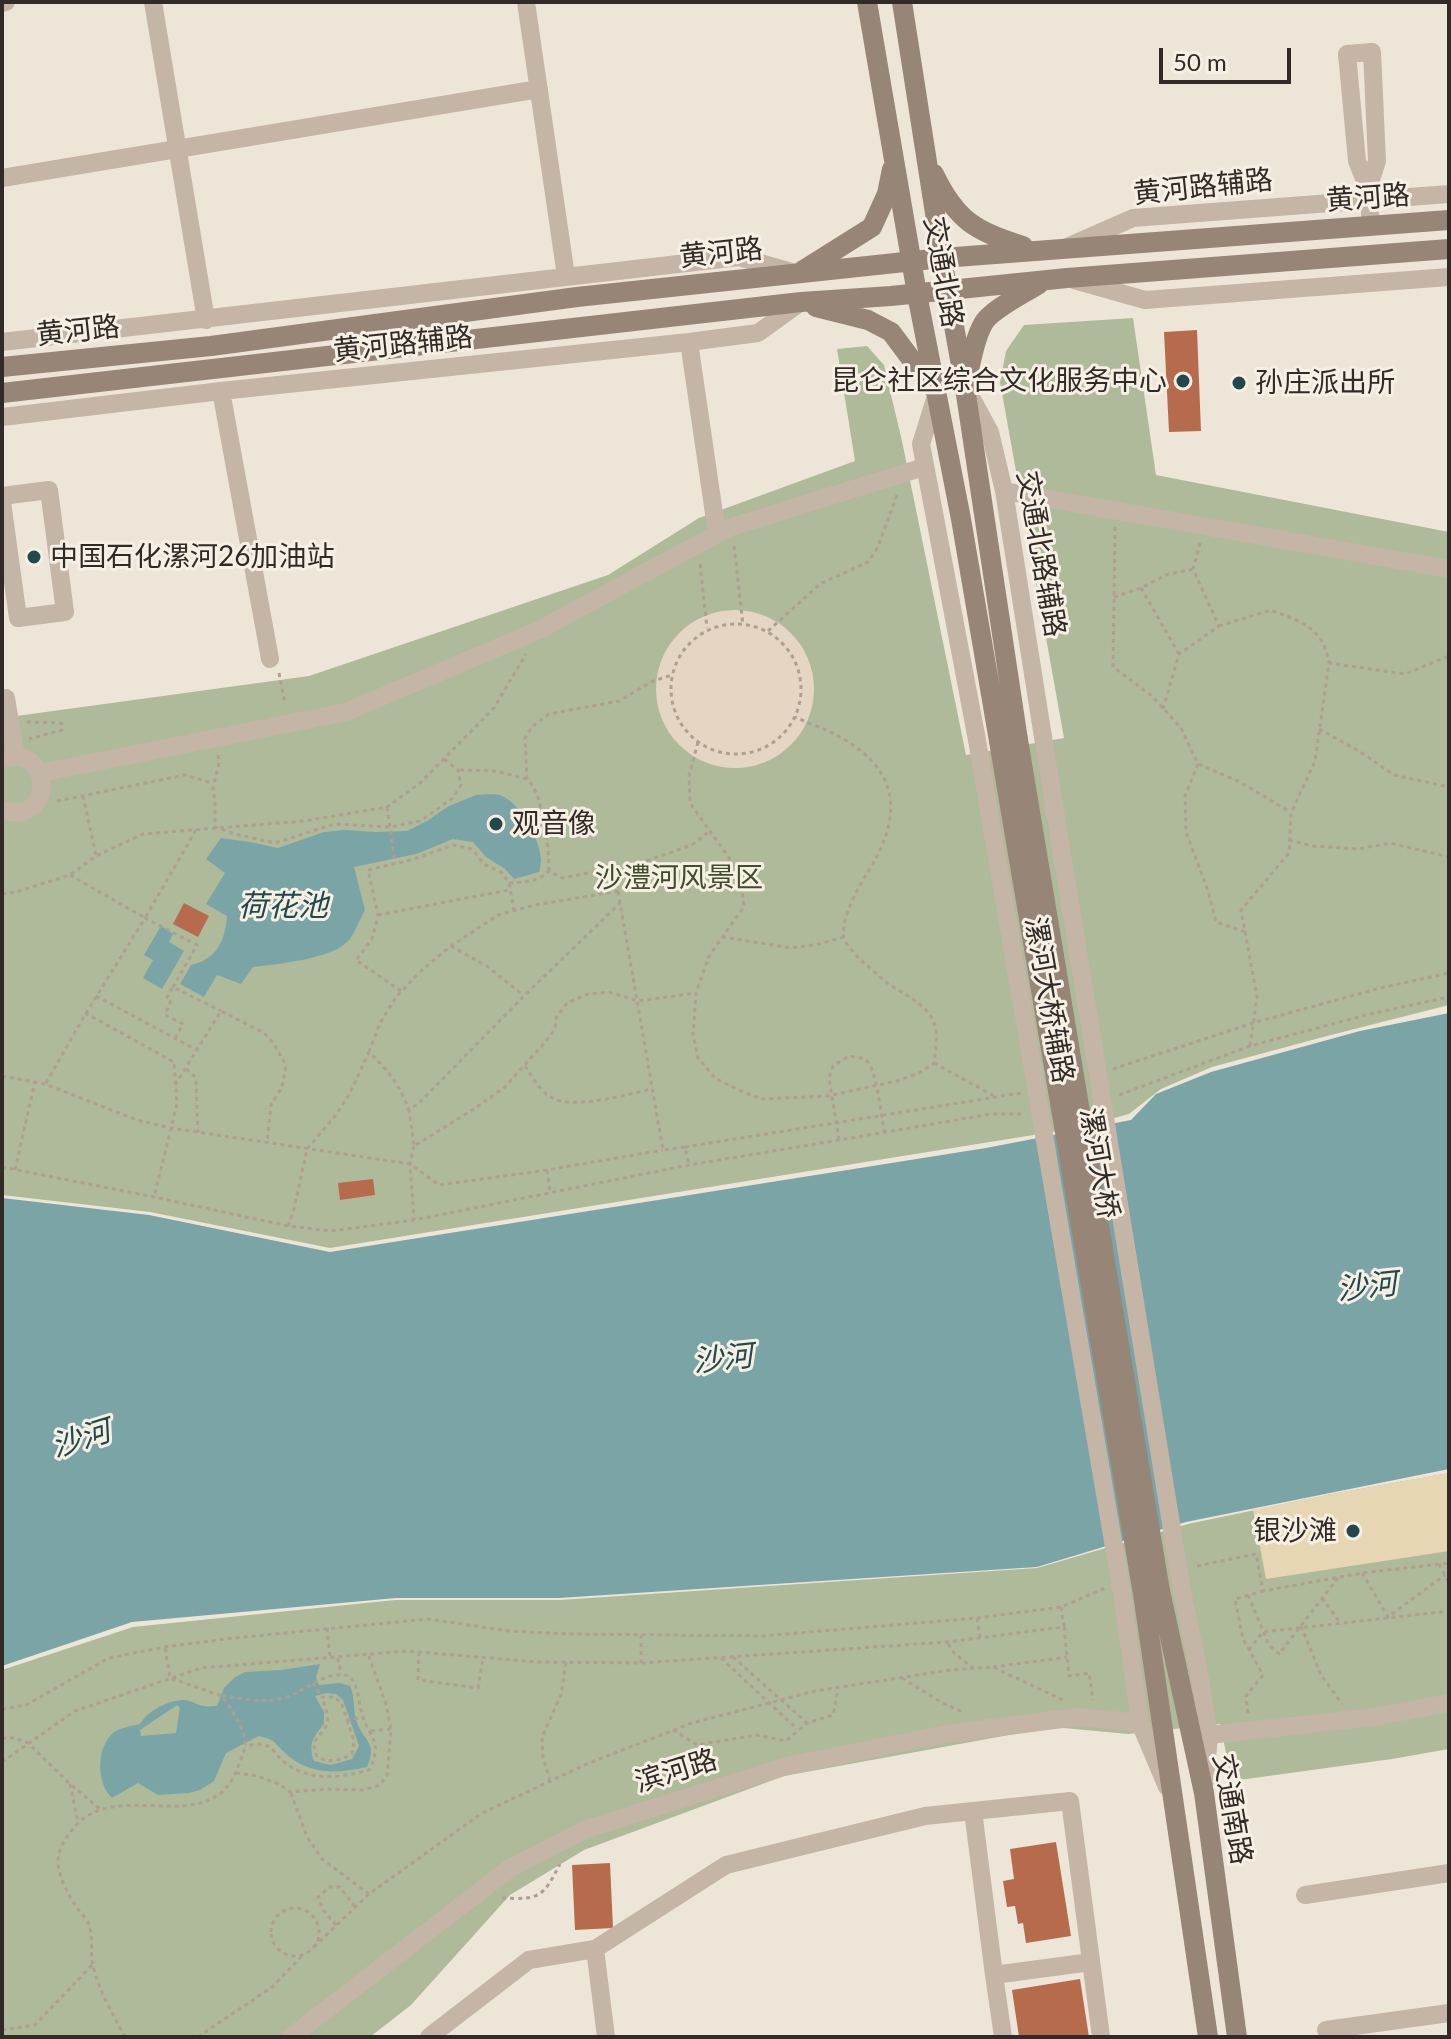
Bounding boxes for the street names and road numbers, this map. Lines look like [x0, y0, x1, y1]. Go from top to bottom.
street label: 黄河路辅路 [1132, 163, 1274, 211]
street label: 黄河路 [1325, 178, 1411, 218]
street label: 交通北路 [917, 214, 969, 330]
street label: 黄河路 [677, 232, 765, 274]
street label: 黄河路 [34, 310, 122, 352]
street label: 黄河路辅路 [332, 320, 474, 368]
street label: 交通北路辅路 [1010, 468, 1072, 640]
street label: 漯河大桥辅路 [1018, 914, 1080, 1086]
street label: 漯河大桥 [1073, 1105, 1125, 1221]
street label: 滨河路 [631, 1743, 721, 1799]
street label: 交通南路 [1206, 1751, 1258, 1867]

